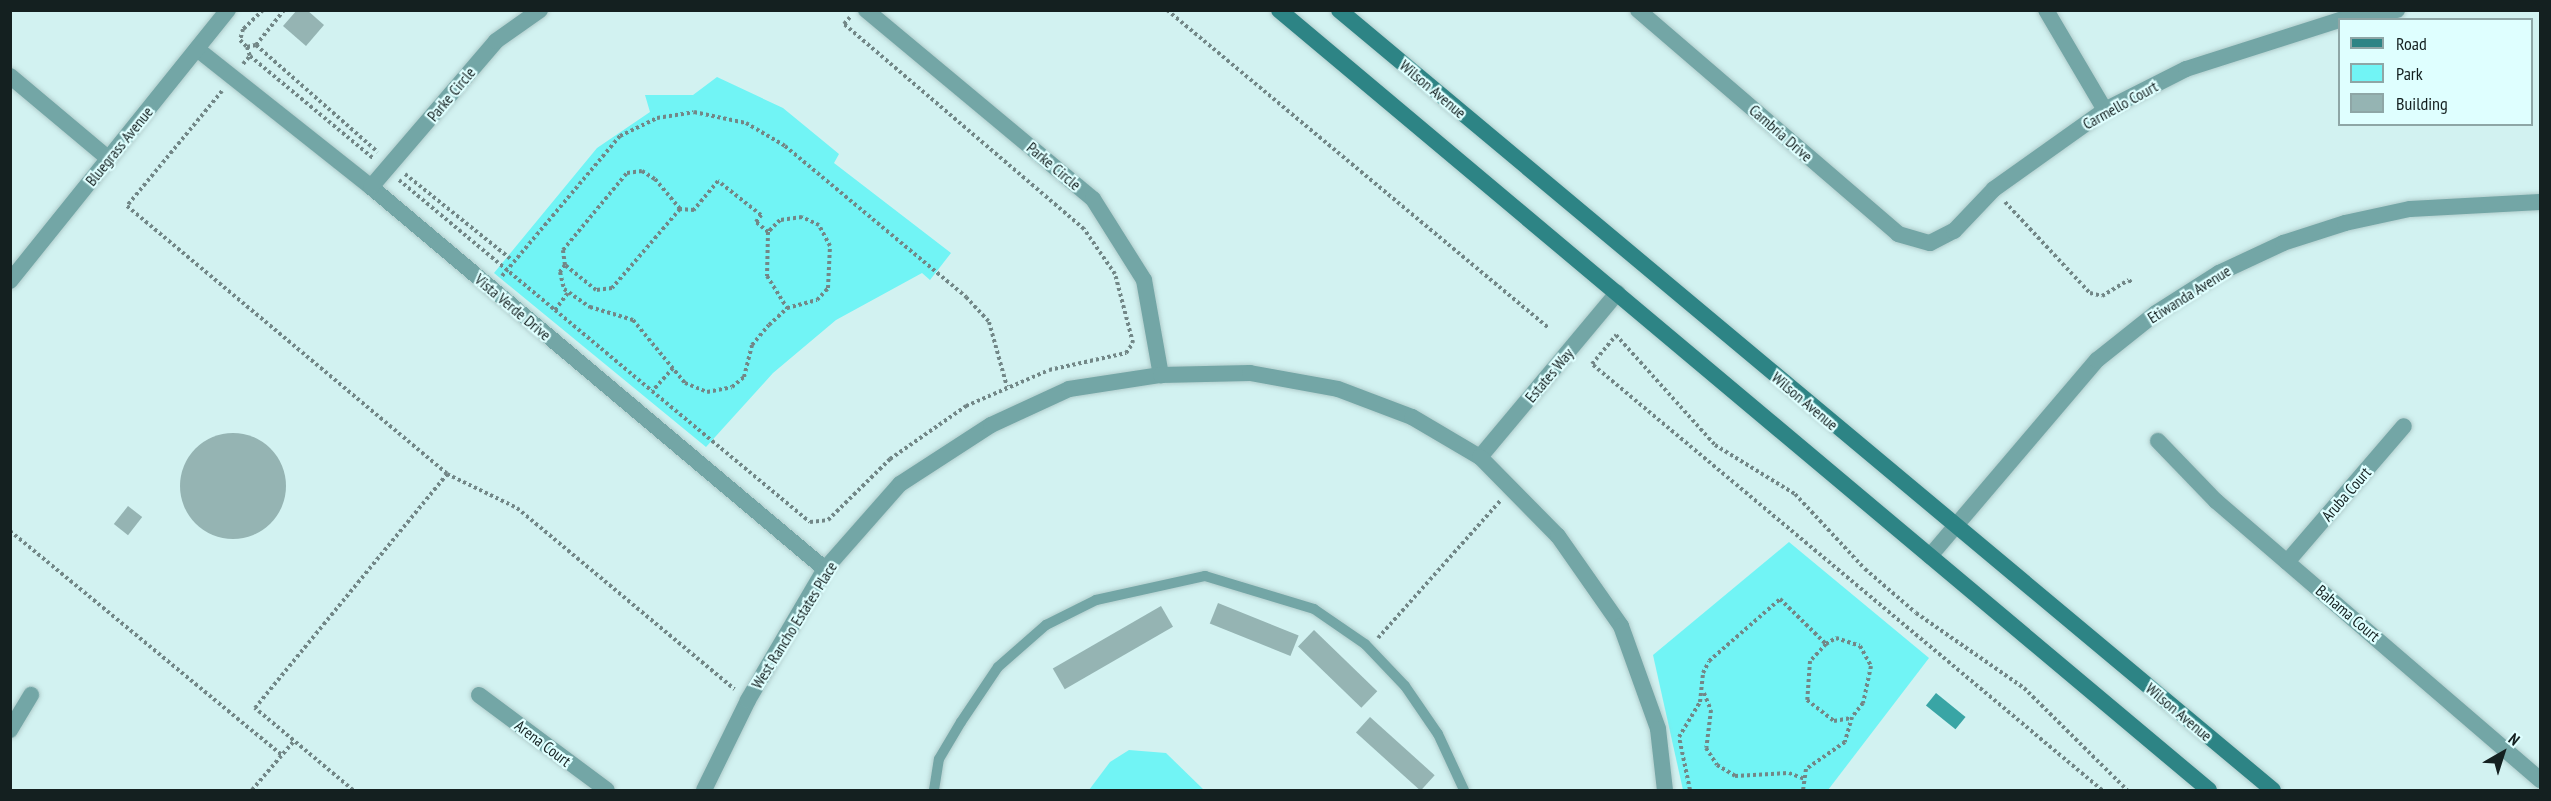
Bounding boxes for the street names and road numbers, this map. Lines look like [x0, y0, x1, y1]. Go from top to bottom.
street label: Wilson Avenue [1396, 56, 1470, 122]
street label: Parke Circle [423, 63, 479, 125]
street label: Carmello Court [2079, 77, 2161, 133]
street label: Cambria Drive [1745, 100, 1817, 166]
street label: Bluegrass Avenue [81, 102, 157, 190]
street label: Parke Circle [1023, 138, 1085, 194]
street label: Etiwanda Avenue [2144, 261, 2234, 327]
street label: Vista Verde Drive [471, 269, 555, 345]
street label: Estates Way [1521, 344, 1577, 406]
street label: Wilson Avenue [1768, 368, 1842, 434]
street label: Aruba Court [2317, 463, 2375, 525]
street label: West Rancho Estates Place [747, 558, 841, 692]
street label: Bahama Court [2312, 581, 2384, 645]
street label: Wilson Avenue [2142, 679, 2216, 745]
street label: Arena Court [511, 716, 575, 770]

